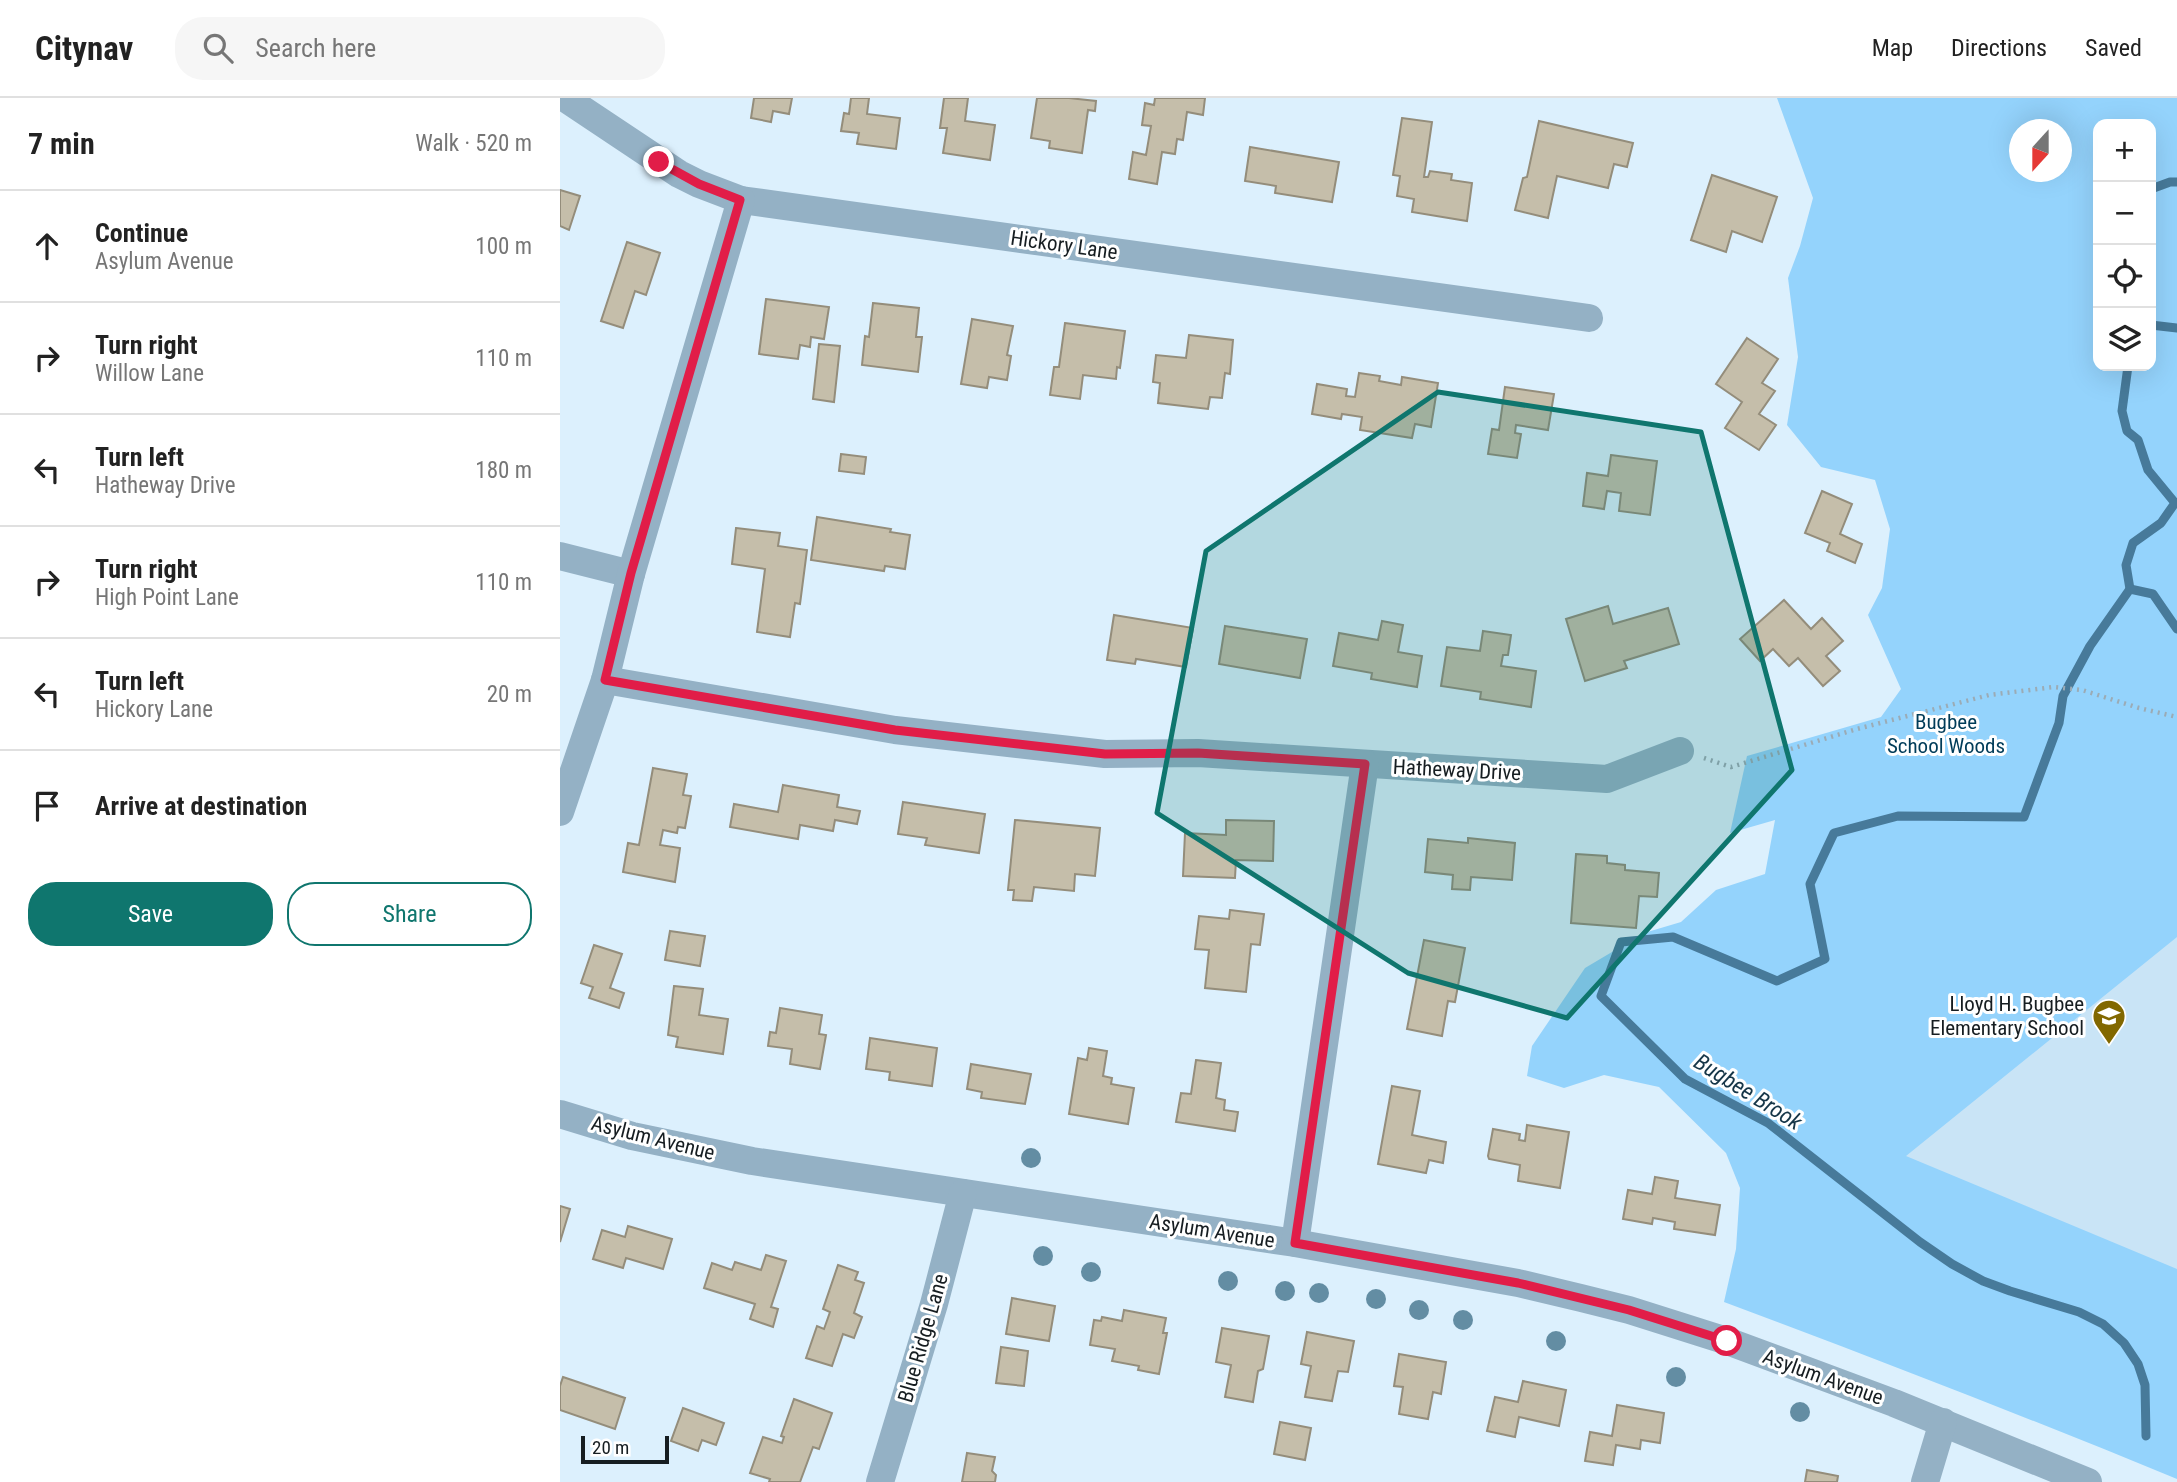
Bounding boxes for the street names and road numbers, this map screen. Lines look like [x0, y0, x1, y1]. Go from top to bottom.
street label: Hickory Lane [1009, 226, 1119, 264]
street label: Hatheway Drive [1392, 755, 1522, 785]
street label: Asylum Avenue [589, 1111, 717, 1165]
street label: Asylum Avenue [1148, 1209, 1276, 1253]
street label: Blue Ridge Lane [893, 1271, 953, 1405]
street label: Asylum Avenue [1759, 1344, 1887, 1410]

